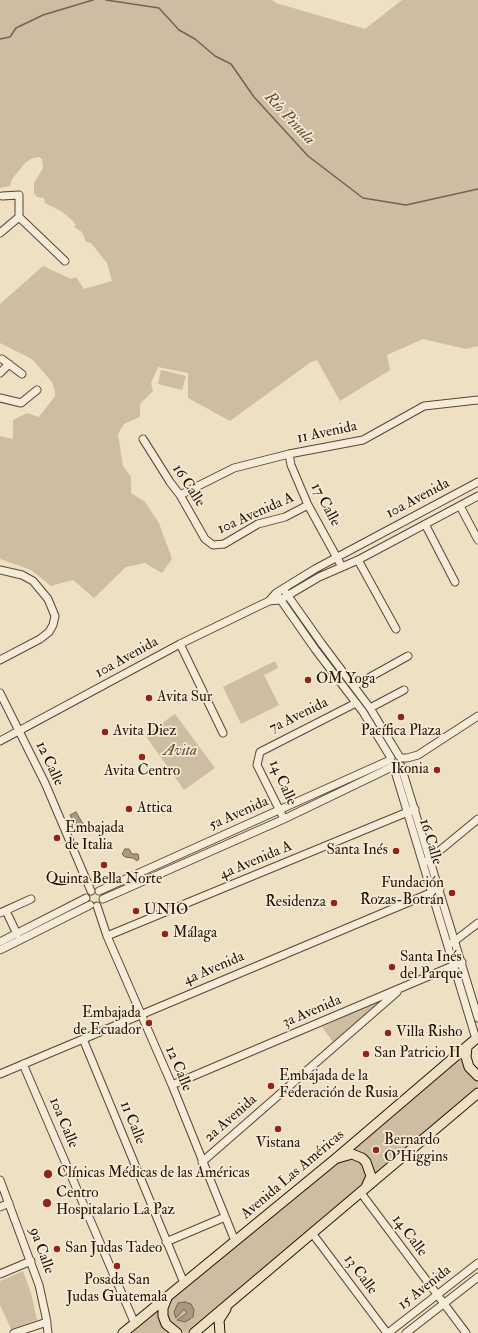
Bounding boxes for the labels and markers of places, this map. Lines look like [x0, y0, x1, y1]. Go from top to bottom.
place label: OM Yoga [316, 671, 375, 689]
marker: OM Yoga [303, 675, 313, 685]
place label: Avita Sur [157, 689, 212, 707]
marker: Avita Sur [144, 693, 154, 703]
marker: Pacífica Plaza [396, 712, 406, 722]
place label: Avita Diez [113, 723, 176, 741]
place label: Pacífica Plaza [361, 723, 441, 741]
marker: Avita Diez [100, 727, 110, 737]
marker: Avita Centro [137, 752, 147, 762]
place label: Ikonia [391, 761, 429, 779]
place label: Avita Centro [104, 763, 180, 781]
marker: Ikonia [432, 765, 442, 775]
place label: Attica [137, 800, 172, 818]
marker: Attica [124, 804, 134, 814]
place label: Embajada de Italia [65, 820, 124, 855]
marker: Embajada de Italia [52, 833, 62, 843]
place label: Santa Inés [326, 842, 388, 860]
marker: Santa Inés [391, 846, 401, 856]
marker: Quinta Bella Norte [99, 860, 109, 870]
place label: Quinta Bella Norte [46, 871, 162, 889]
place label: Fundación Rozas-Botrán [360, 875, 444, 910]
marker: Fundación Rozas-Botrán [447, 888, 457, 898]
place label: Residenza [265, 894, 326, 912]
marker: Residenza [329, 898, 339, 908]
place label: UNIO [144, 902, 188, 920]
marker: UNIO [131, 906, 141, 916]
place label: Málaga [173, 925, 217, 943]
marker: Málaga [160, 929, 170, 939]
place label: Santa Inés del Parque [400, 949, 463, 984]
marker: Santa Inés del Parque [387, 962, 397, 972]
place label: Embajada de Ecuador [73, 1005, 141, 1040]
marker: Embajada de Ecuador [144, 1018, 154, 1028]
place label: Villa Risho [396, 1024, 462, 1042]
marker: Villa Risho [383, 1028, 393, 1038]
place label: San Patricio II [374, 1045, 461, 1063]
marker: San Patricio II [361, 1049, 371, 1059]
place label: Embajada de la Federación de Rusia [279, 1068, 398, 1103]
marker: Embajada de la Federación de Rusia [266, 1081, 276, 1091]
marker: Vistana [273, 1124, 283, 1134]
place label: Bernardo O'Higgins [384, 1132, 448, 1167]
place label: Vistana [256, 1135, 300, 1153]
marker: Bernardo O'Higgins [371, 1145, 381, 1155]
place label: Clínicas Médicas de las Américas [57, 1165, 250, 1183]
marker: Clínicas Médicas de las Américas [42, 1168, 54, 1180]
place label: Centro Hospitalario La Paz [56, 1185, 175, 1220]
marker: Centro Hospitalario La Paz [41, 1197, 53, 1209]
place label: San Judas Tadeo [65, 1240, 162, 1258]
marker: San Judas Tadeo [52, 1244, 62, 1254]
marker: Posada San Judas Guatemala [112, 1261, 122, 1271]
place label: Posada San Judas Guatemala [67, 1272, 167, 1307]

